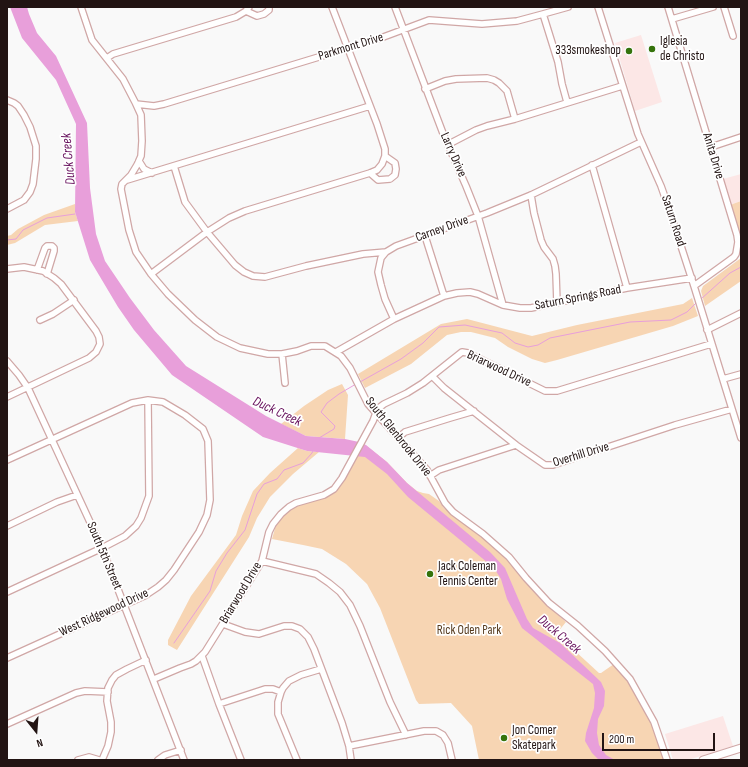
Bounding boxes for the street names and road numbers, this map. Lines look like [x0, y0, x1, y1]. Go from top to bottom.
street label: Parkmont Drive [317, 30, 385, 64]
street label: Larry Drive [436, 130, 470, 180]
street label: Anita Drive [699, 131, 727, 181]
street label: Saturn Road [657, 193, 689, 249]
street label: Carney Drive [413, 212, 471, 246]
street label: Saturn Springs Road [534, 282, 622, 314]
street label: Briarwood Drive [464, 347, 534, 391]
street label: South Glenbrook Drive [361, 394, 435, 480]
street label: Overhill Drive [551, 439, 611, 471]
street label: South 5th Street [83, 520, 125, 592]
street label: Briarwood Drive [217, 559, 265, 627]
street label: West Ridgewood Drive [57, 586, 151, 640]

